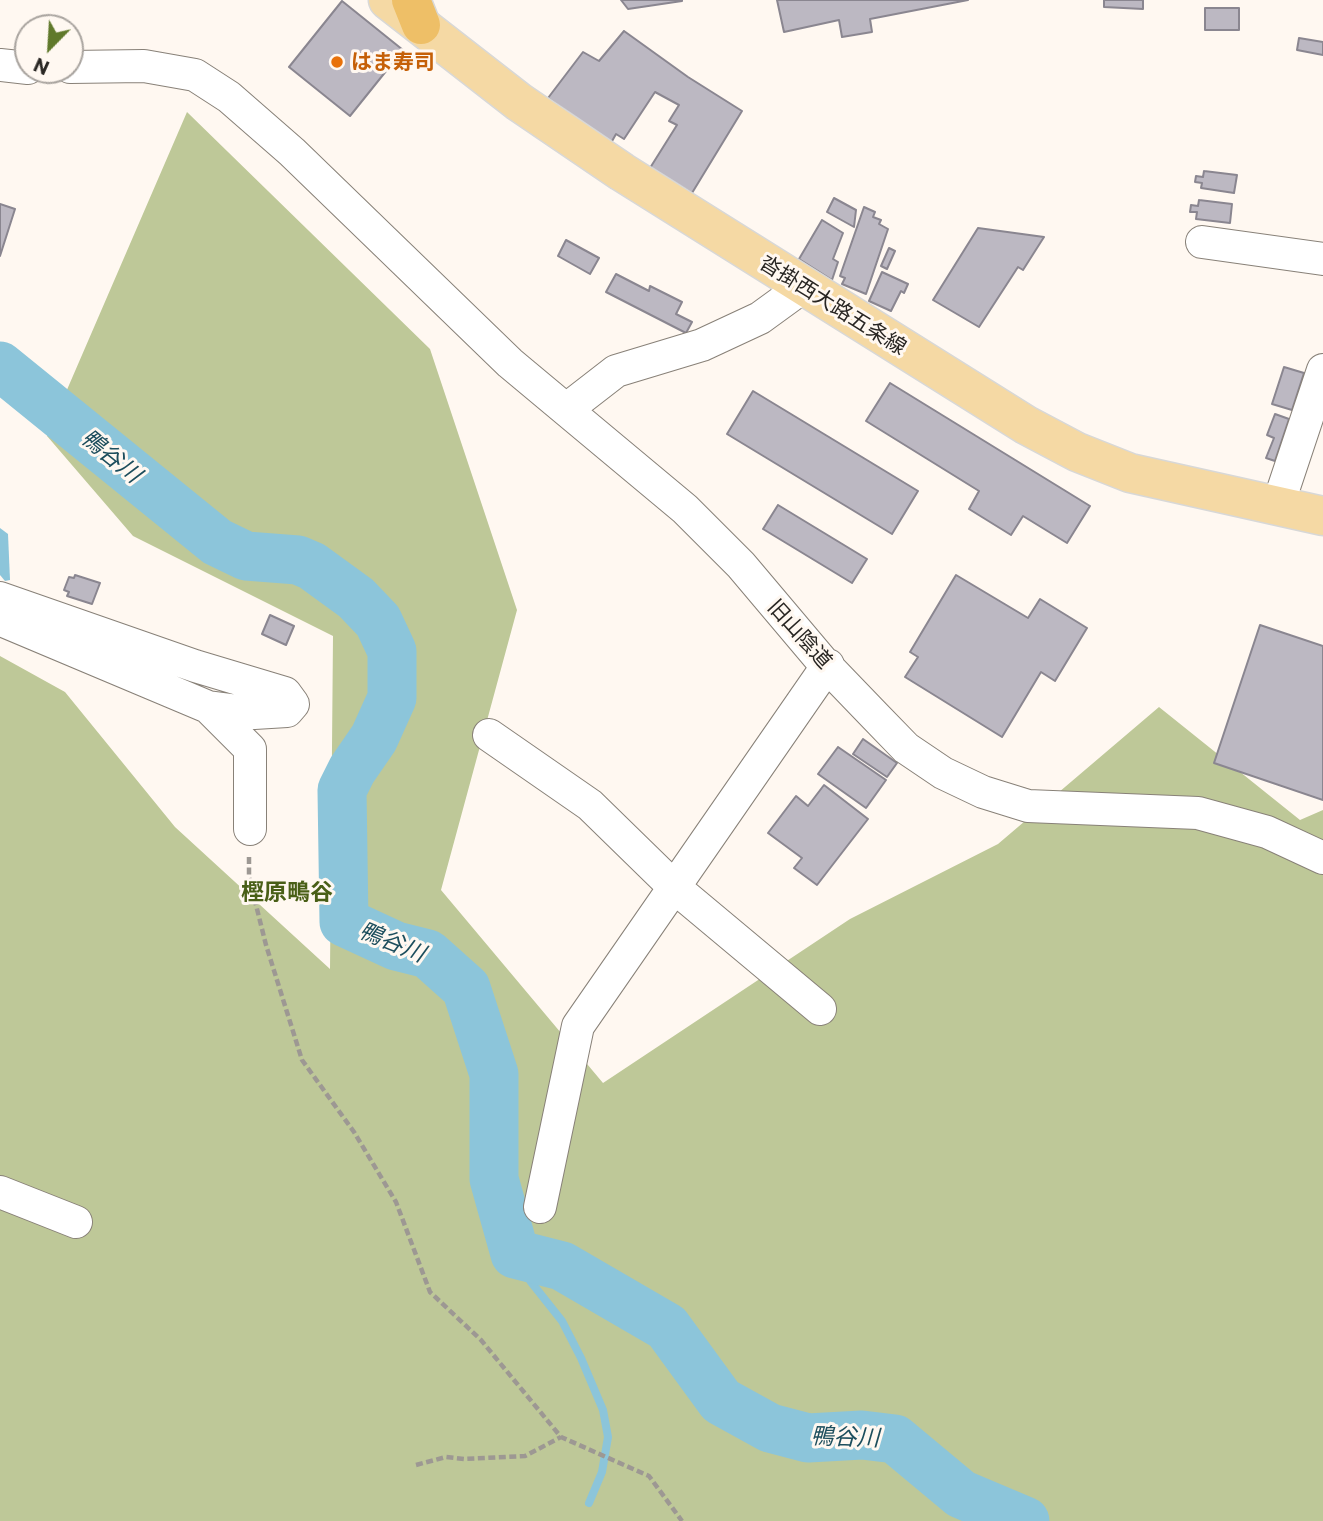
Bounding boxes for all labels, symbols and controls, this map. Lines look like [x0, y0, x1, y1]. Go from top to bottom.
north arrow [14, 14, 84, 84]
place label: はま寿司 [351, 49, 435, 75]
text: N [30, 53, 52, 80]
marker: はま寿司 [329, 54, 345, 70]
street label: 沓掛西大路五条線 [755, 250, 911, 360]
water label: 鴨谷川 [76, 424, 146, 488]
street label: 旧山陰道 [763, 594, 837, 674]
district label: 樫原鴫谷 [241, 878, 333, 906]
water label: 鴨谷川 [355, 916, 429, 968]
water label: 鴨谷川 [810, 1422, 880, 1452]

